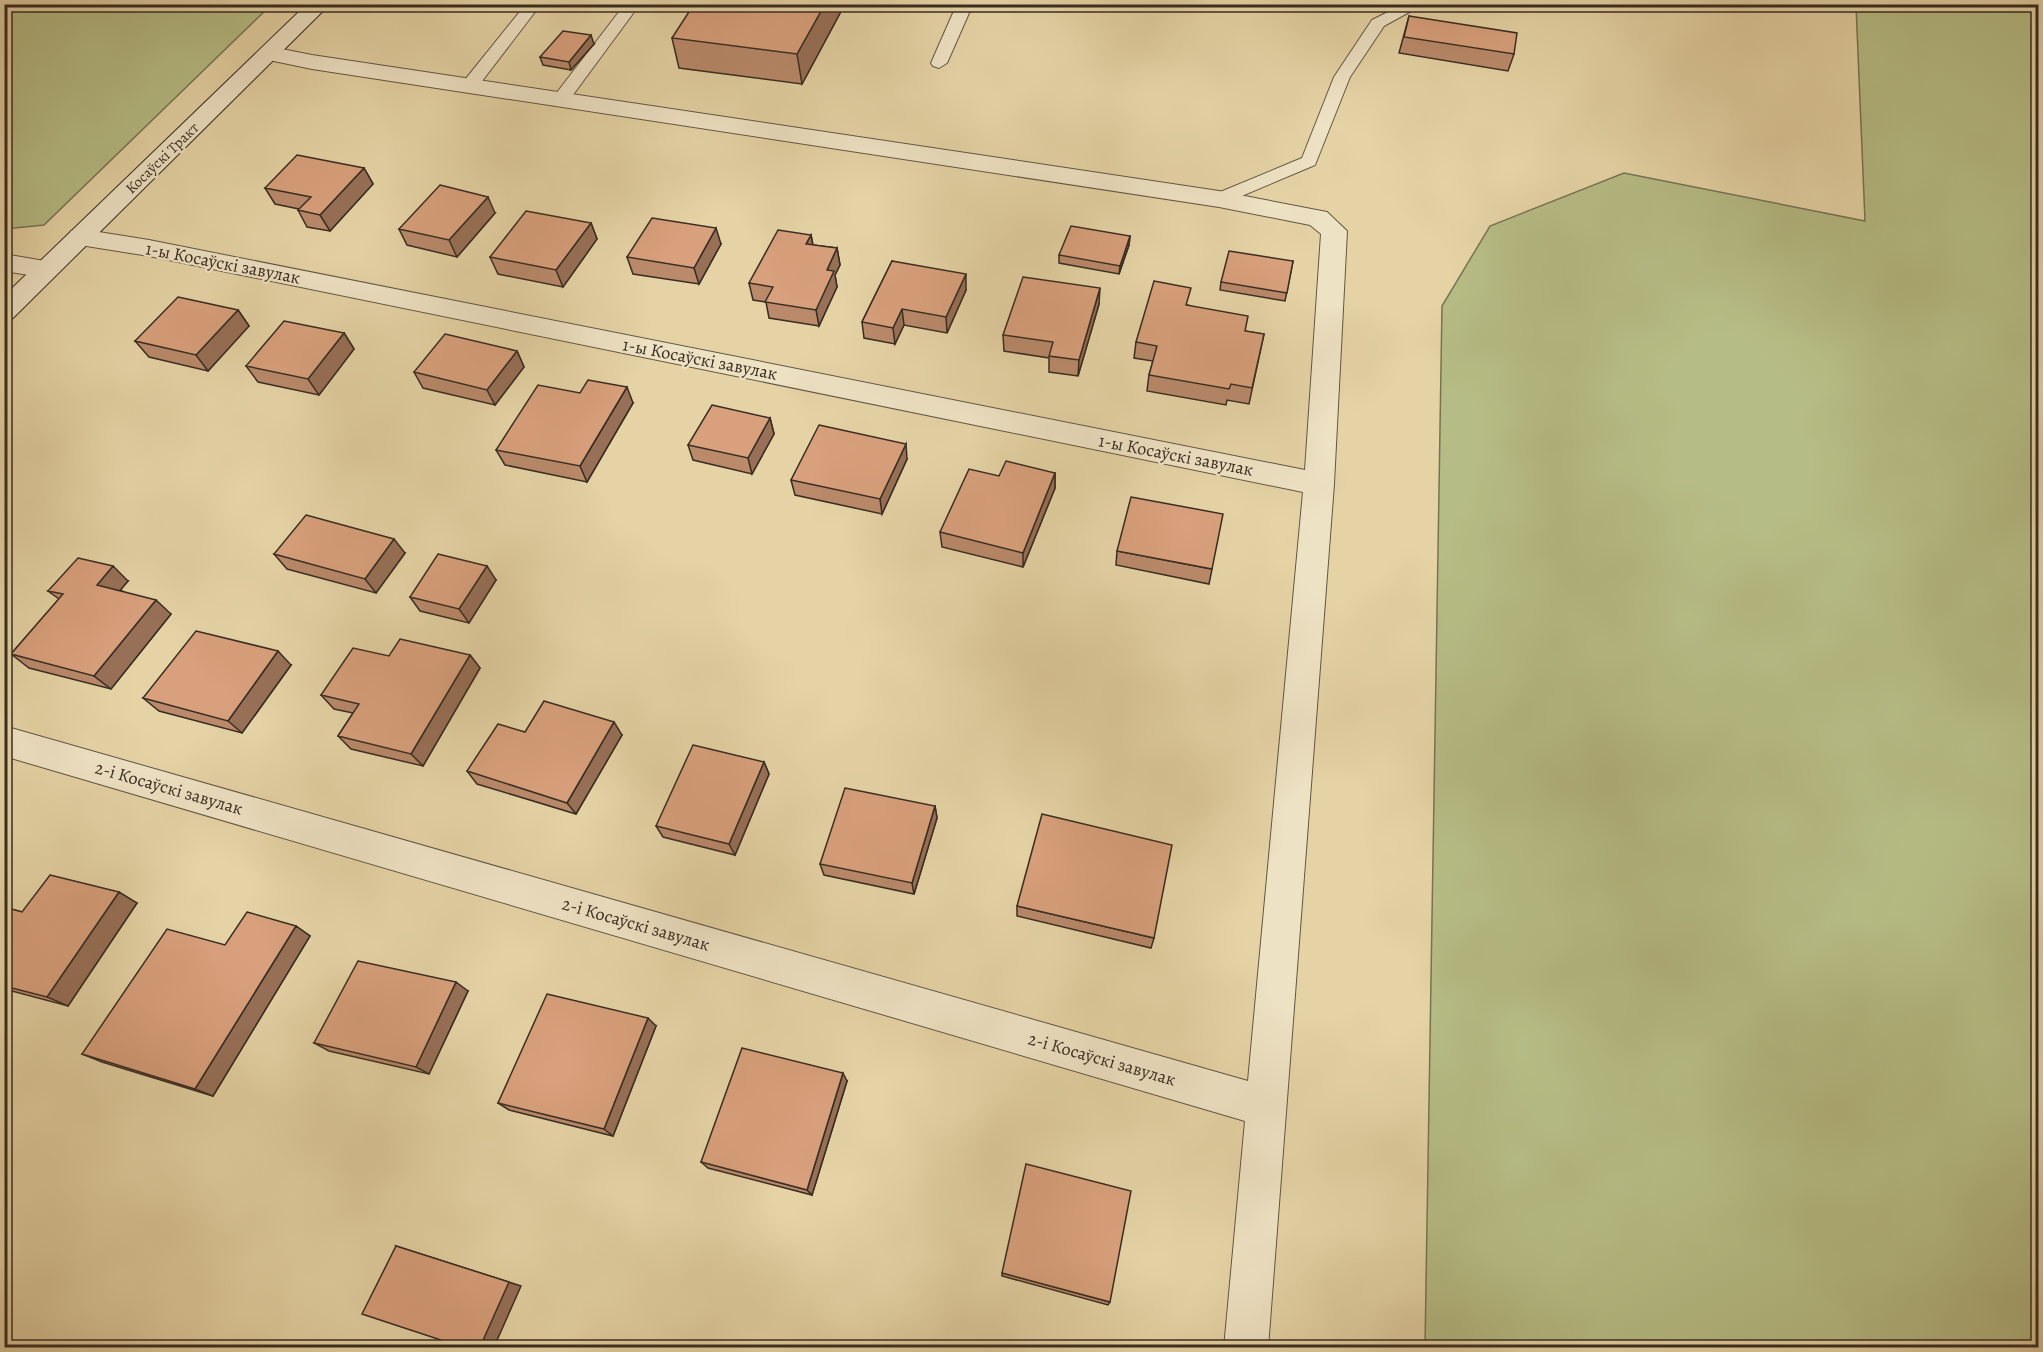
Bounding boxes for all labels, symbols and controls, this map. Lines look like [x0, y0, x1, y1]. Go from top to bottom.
street label: Косаўскі Тракт [121, 118, 203, 198]
street label: 1-ы Косаўскі завулак [144, 236, 302, 290]
street label: 1-ы Косаўскі завулак [621, 332, 779, 386]
street label: 1-ы Косаўскі завулак [1097, 428, 1255, 482]
street label: 2-і Косаўскі завулак [92, 755, 246, 821]
street label: 2-і Косаўскі завулак [559, 891, 713, 957]
street label: 2-і Косаўскі завулак [1025, 1026, 1179, 1092]

